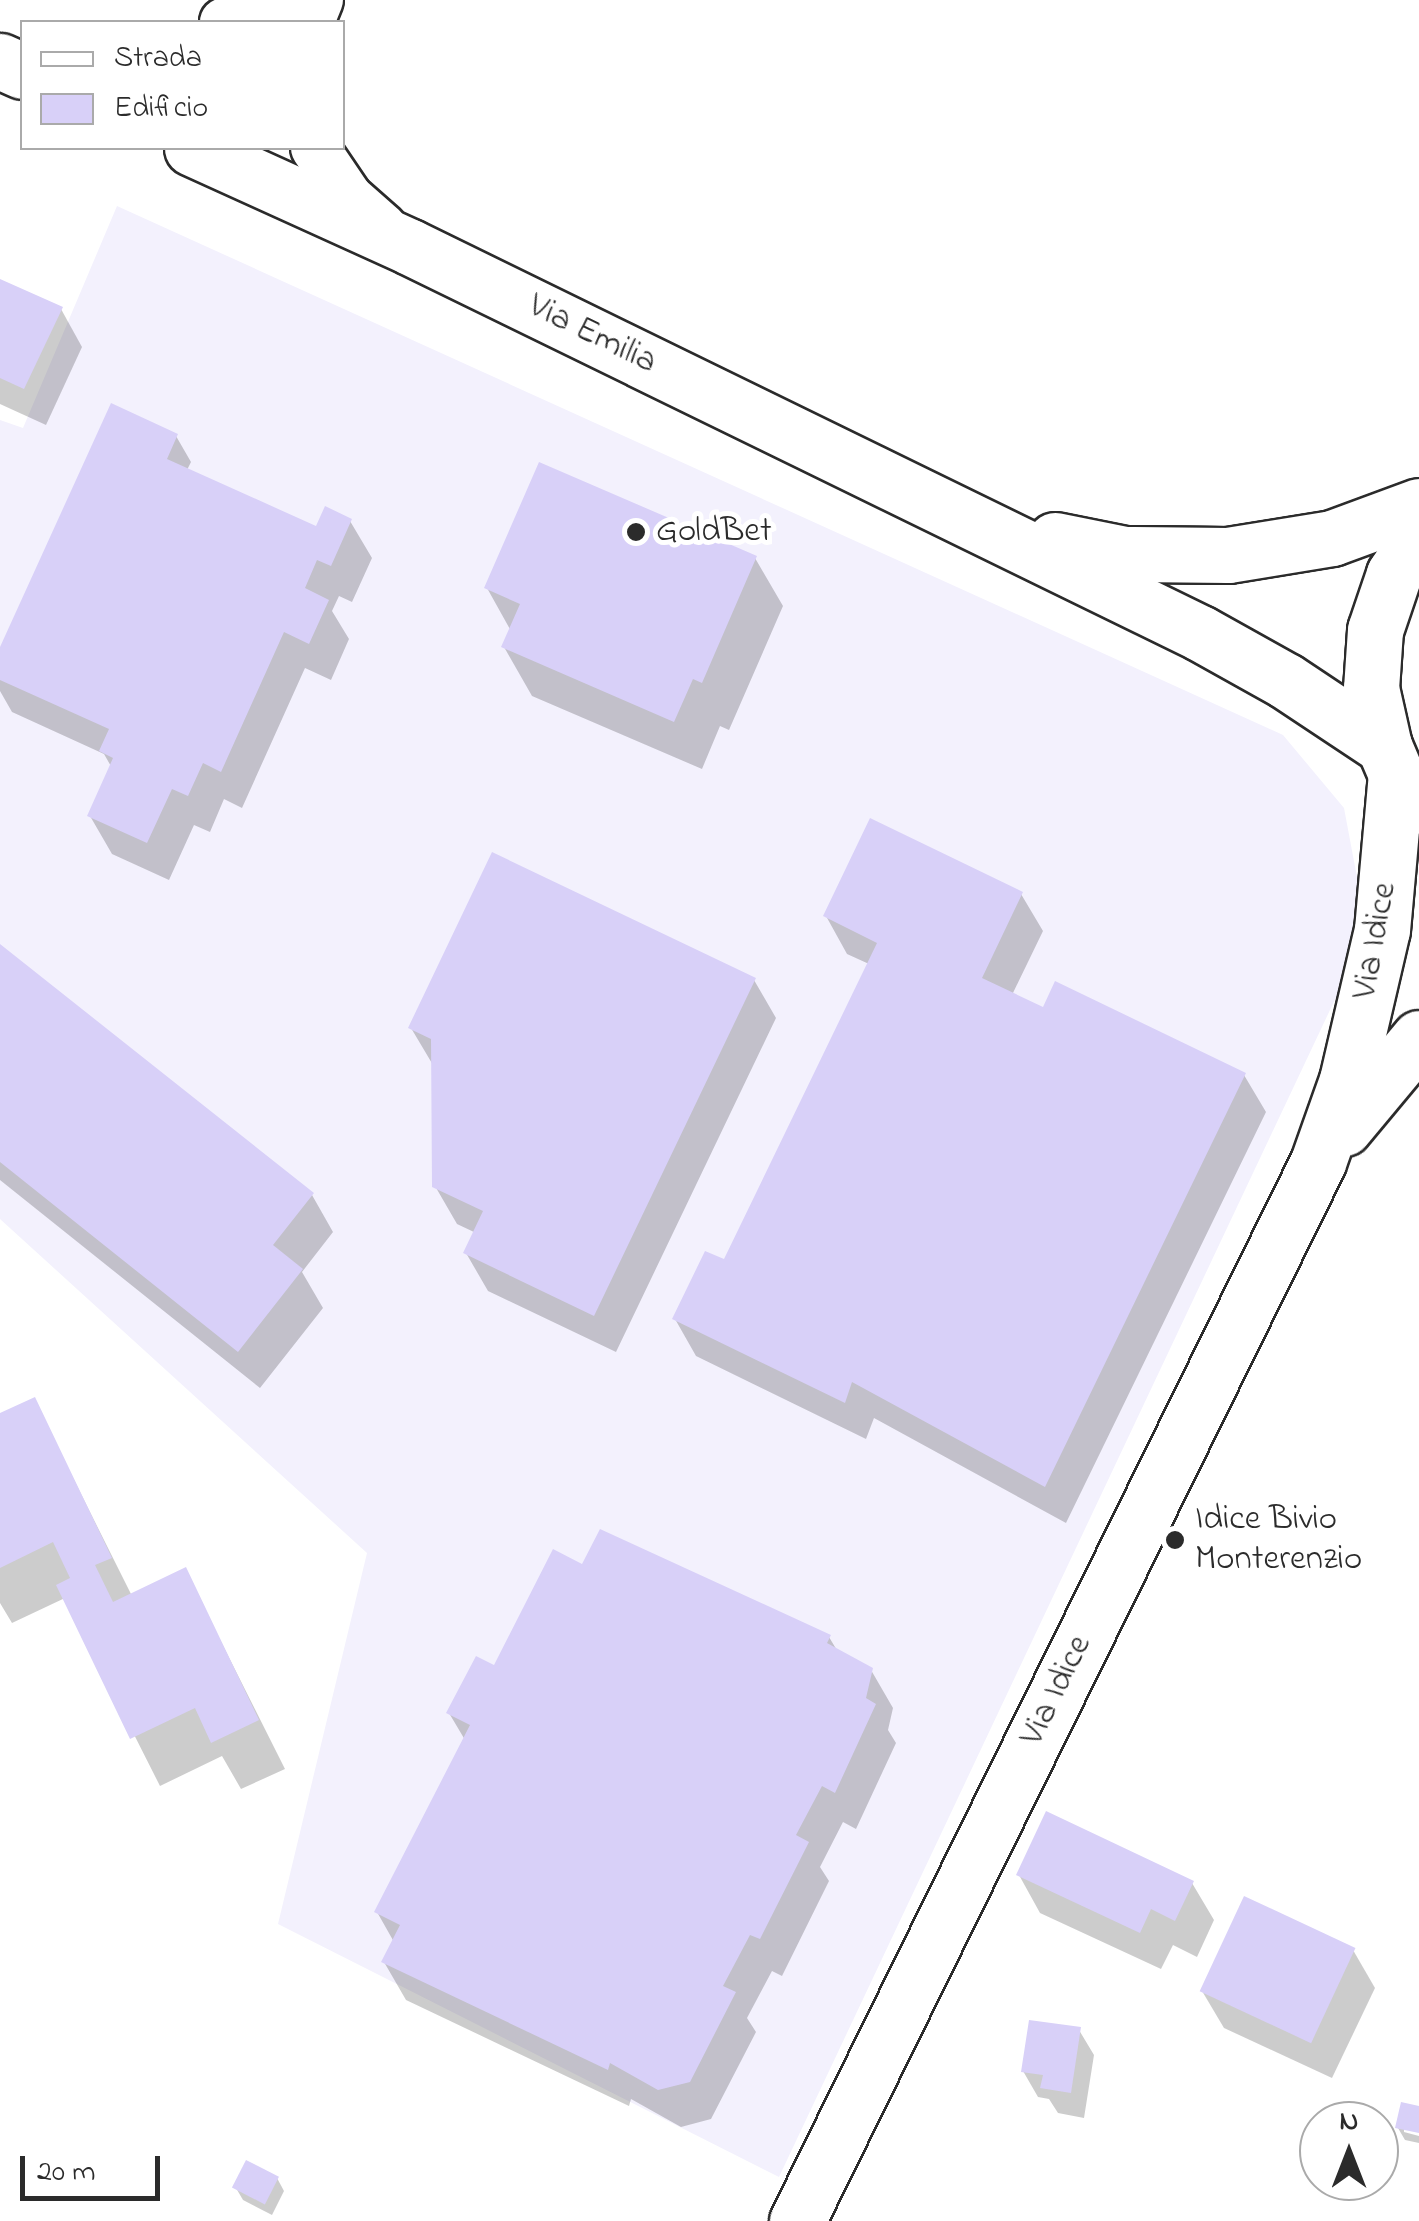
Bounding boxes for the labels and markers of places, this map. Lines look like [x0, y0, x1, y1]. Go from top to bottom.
place label: GoldBet [656, 511, 772, 553]
marker: GoldBet [625, 521, 647, 543]
place label: Idice Bivio Monterenzio [1195, 1499, 1362, 1581]
marker: Idice Bivio Monterenzio [1164, 1529, 1186, 1551]

